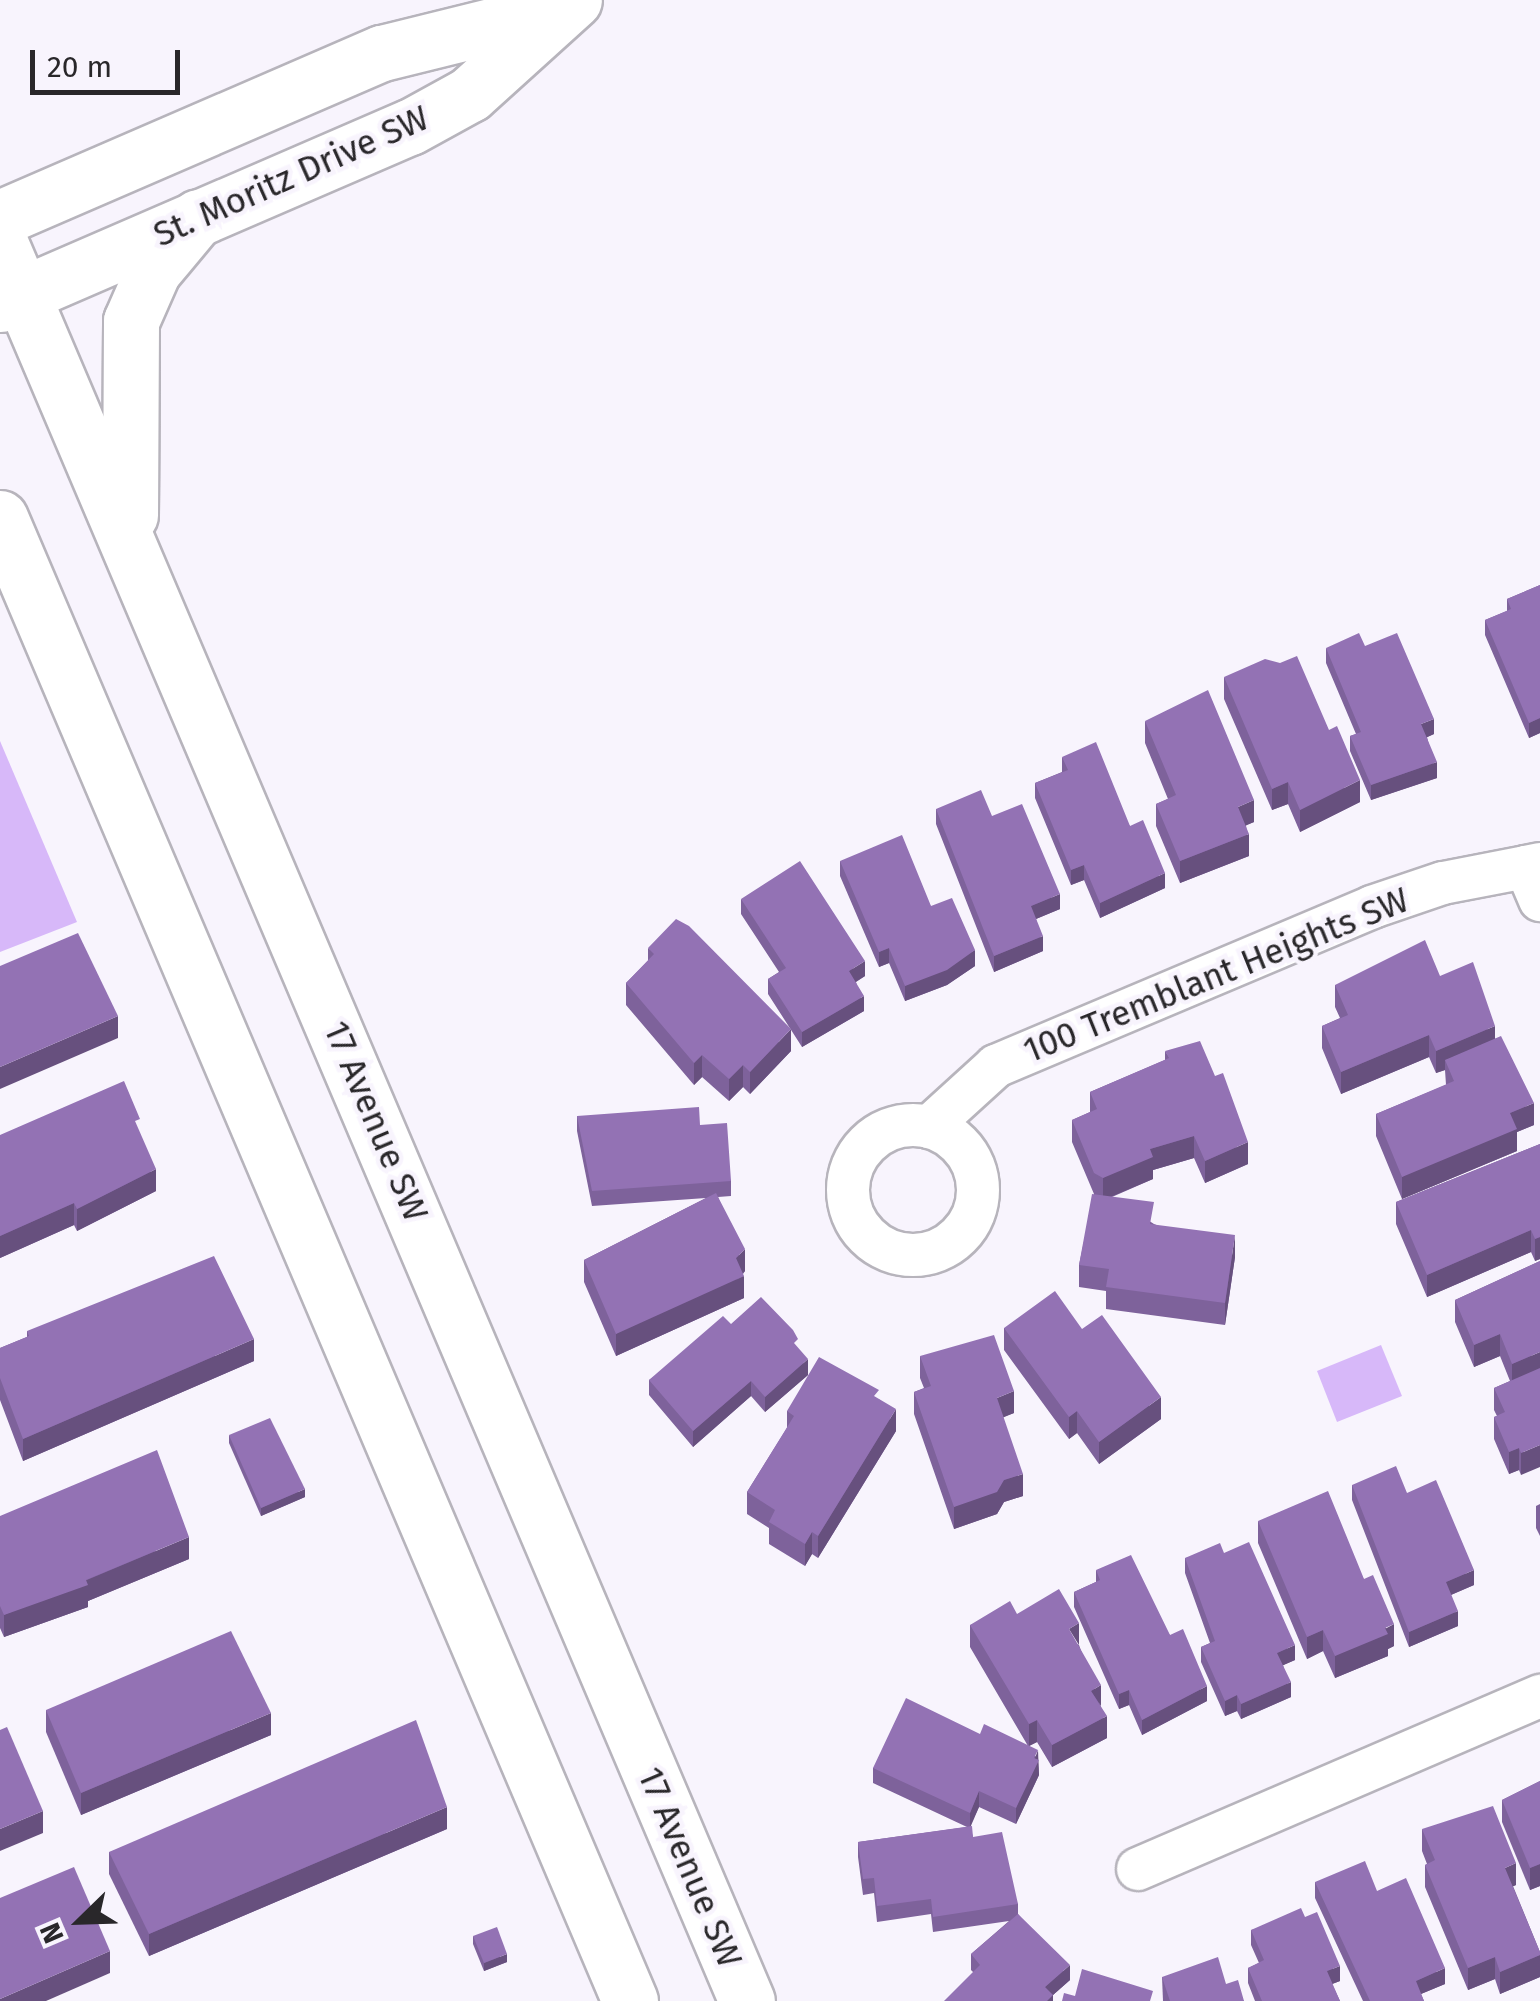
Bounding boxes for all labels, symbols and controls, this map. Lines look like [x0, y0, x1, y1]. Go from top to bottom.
scale bar [35, 30, 185, 92]
text: 20 m [47, 49, 112, 85]
street label: St. Moritz Drive SW [147, 96, 435, 256]
street label: 100 Tremblant Heights SW [1017, 878, 1415, 1072]
street label: 17 Avenue SW [315, 1015, 437, 1227]
street label: 17 Avenue SW [629, 1761, 751, 1973]
north arrow [30, 1871, 130, 1971]
text: N [33, 1918, 71, 1948]

